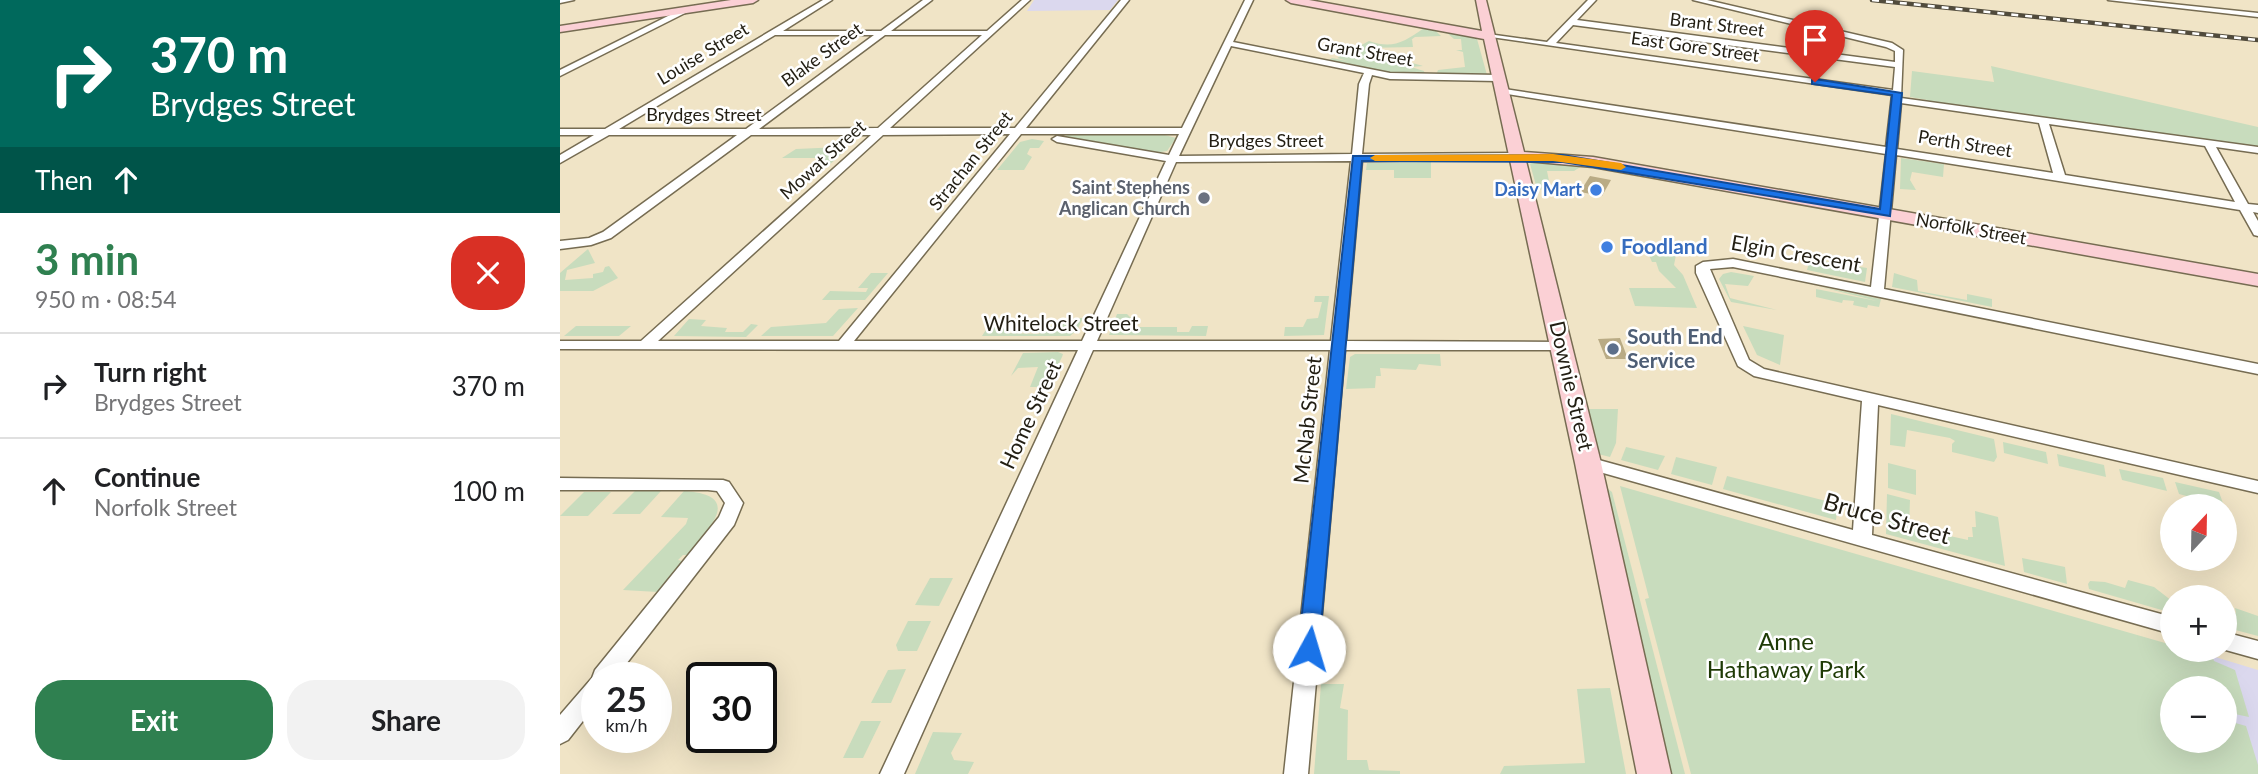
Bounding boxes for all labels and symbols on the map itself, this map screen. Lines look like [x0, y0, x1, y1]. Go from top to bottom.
street label: Brant Street [1669, 7, 1766, 41]
pin [1785, 10, 1845, 82]
street label: Louise Street [653, 17, 753, 89]
street label: Blake Street [777, 17, 867, 91]
street label: East Gore Street [1630, 26, 1761, 66]
street label: Grant Street [1316, 32, 1415, 70]
street label: Brydges Street [646, 103, 762, 125]
street label: Strachan Street [924, 106, 1017, 214]
street label: Mowat Street [775, 115, 870, 204]
street label: Perth Street [1917, 125, 2014, 161]
street label: Brydges Street [1208, 129, 1324, 151]
place label: Saint Stephens Anglican Church [1058, 176, 1190, 219]
place label: Daisy Mart [1494, 178, 1582, 200]
marker: Daisy Mart [1588, 182, 1604, 198]
marker: Saint Stephens Anglican Church [1196, 190, 1212, 206]
street label: Norfolk Street [1914, 207, 2029, 249]
street label: Elgin Crescent [1729, 229, 1864, 276]
place label: Foodland [1621, 233, 1708, 258]
marker: Foodland [1599, 239, 1615, 255]
street label: Whitelock Street [983, 310, 1139, 335]
street label: Downie Street [1545, 318, 1600, 454]
place label: South End Service [1627, 323, 1723, 372]
marker: South End Service [1605, 341, 1621, 357]
street label: McNab Street [1287, 355, 1326, 485]
street label: Home Street [994, 356, 1066, 473]
street label: Bruce Street [1821, 486, 1955, 550]
north arrow [2160, 494, 2236, 570]
position arrow [1272, 612, 1346, 686]
park label: Anne Hathaway Park [1707, 626, 1866, 683]
speed limit sign: 30 [686, 662, 777, 753]

